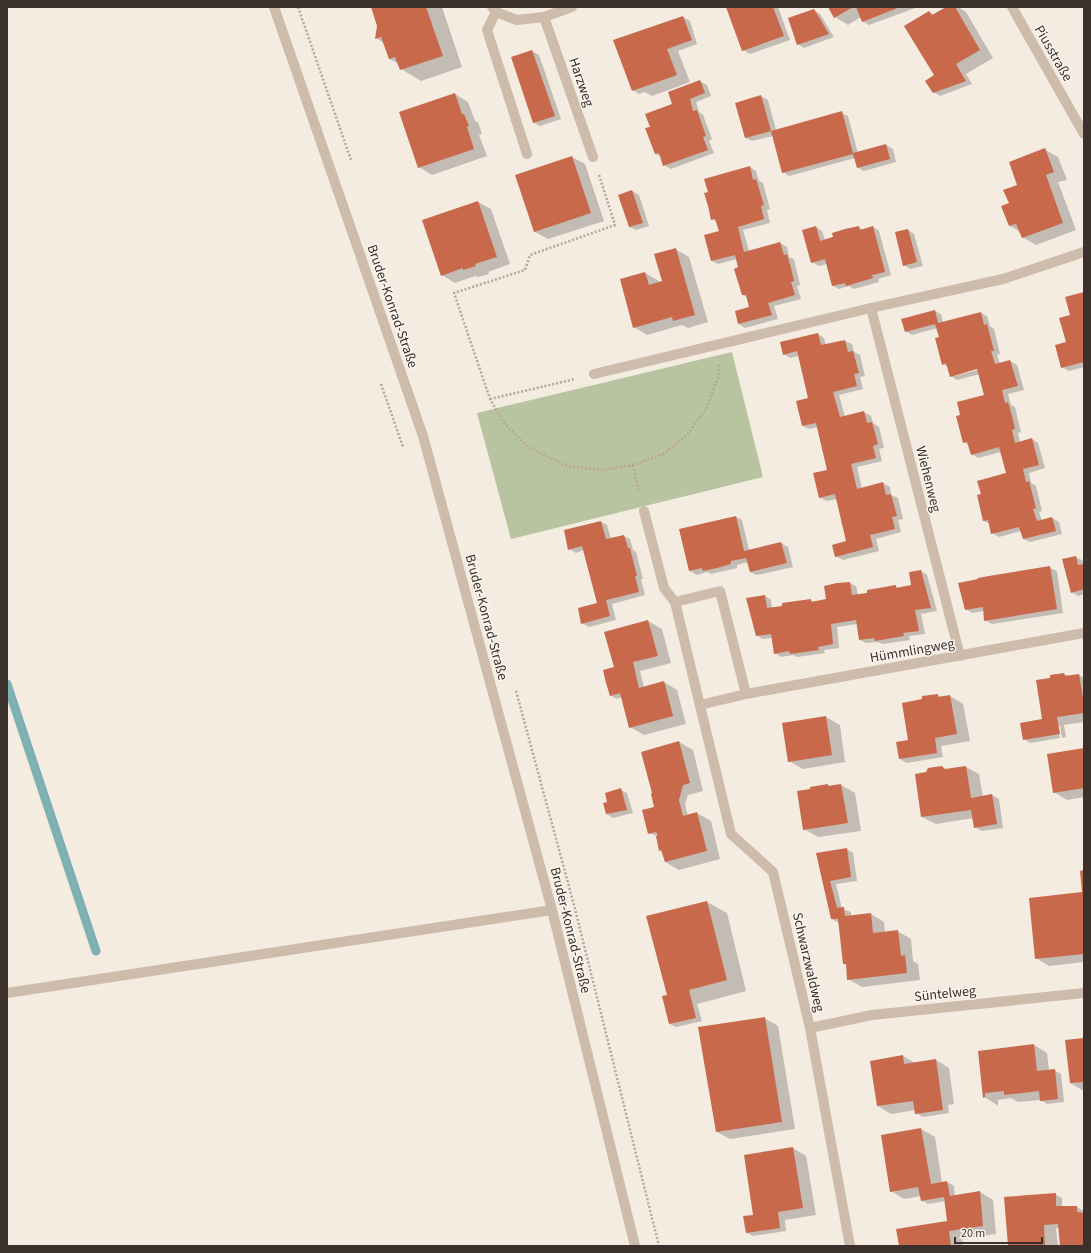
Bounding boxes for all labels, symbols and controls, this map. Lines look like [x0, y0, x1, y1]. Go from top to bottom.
street label: Piusstraße [1029, 22, 1077, 85]
street label: Harzweg [563, 55, 599, 110]
street label: Bruder-Konrad-Straße [362, 242, 423, 371]
street label: Wiehenweg [910, 444, 946, 514]
street label: Bruder-Konrad-Straße [460, 552, 512, 682]
street label: Hümmlingweg [868, 634, 956, 668]
street label: Bruder-Konrad-Straße [545, 865, 595, 996]
street label: Schwarzwaldweg [787, 911, 829, 1014]
street label: Süntelweg [913, 981, 977, 1007]
scale bar [955, 1219, 1042, 1245]
text: 20 m [961, 1225, 985, 1242]

